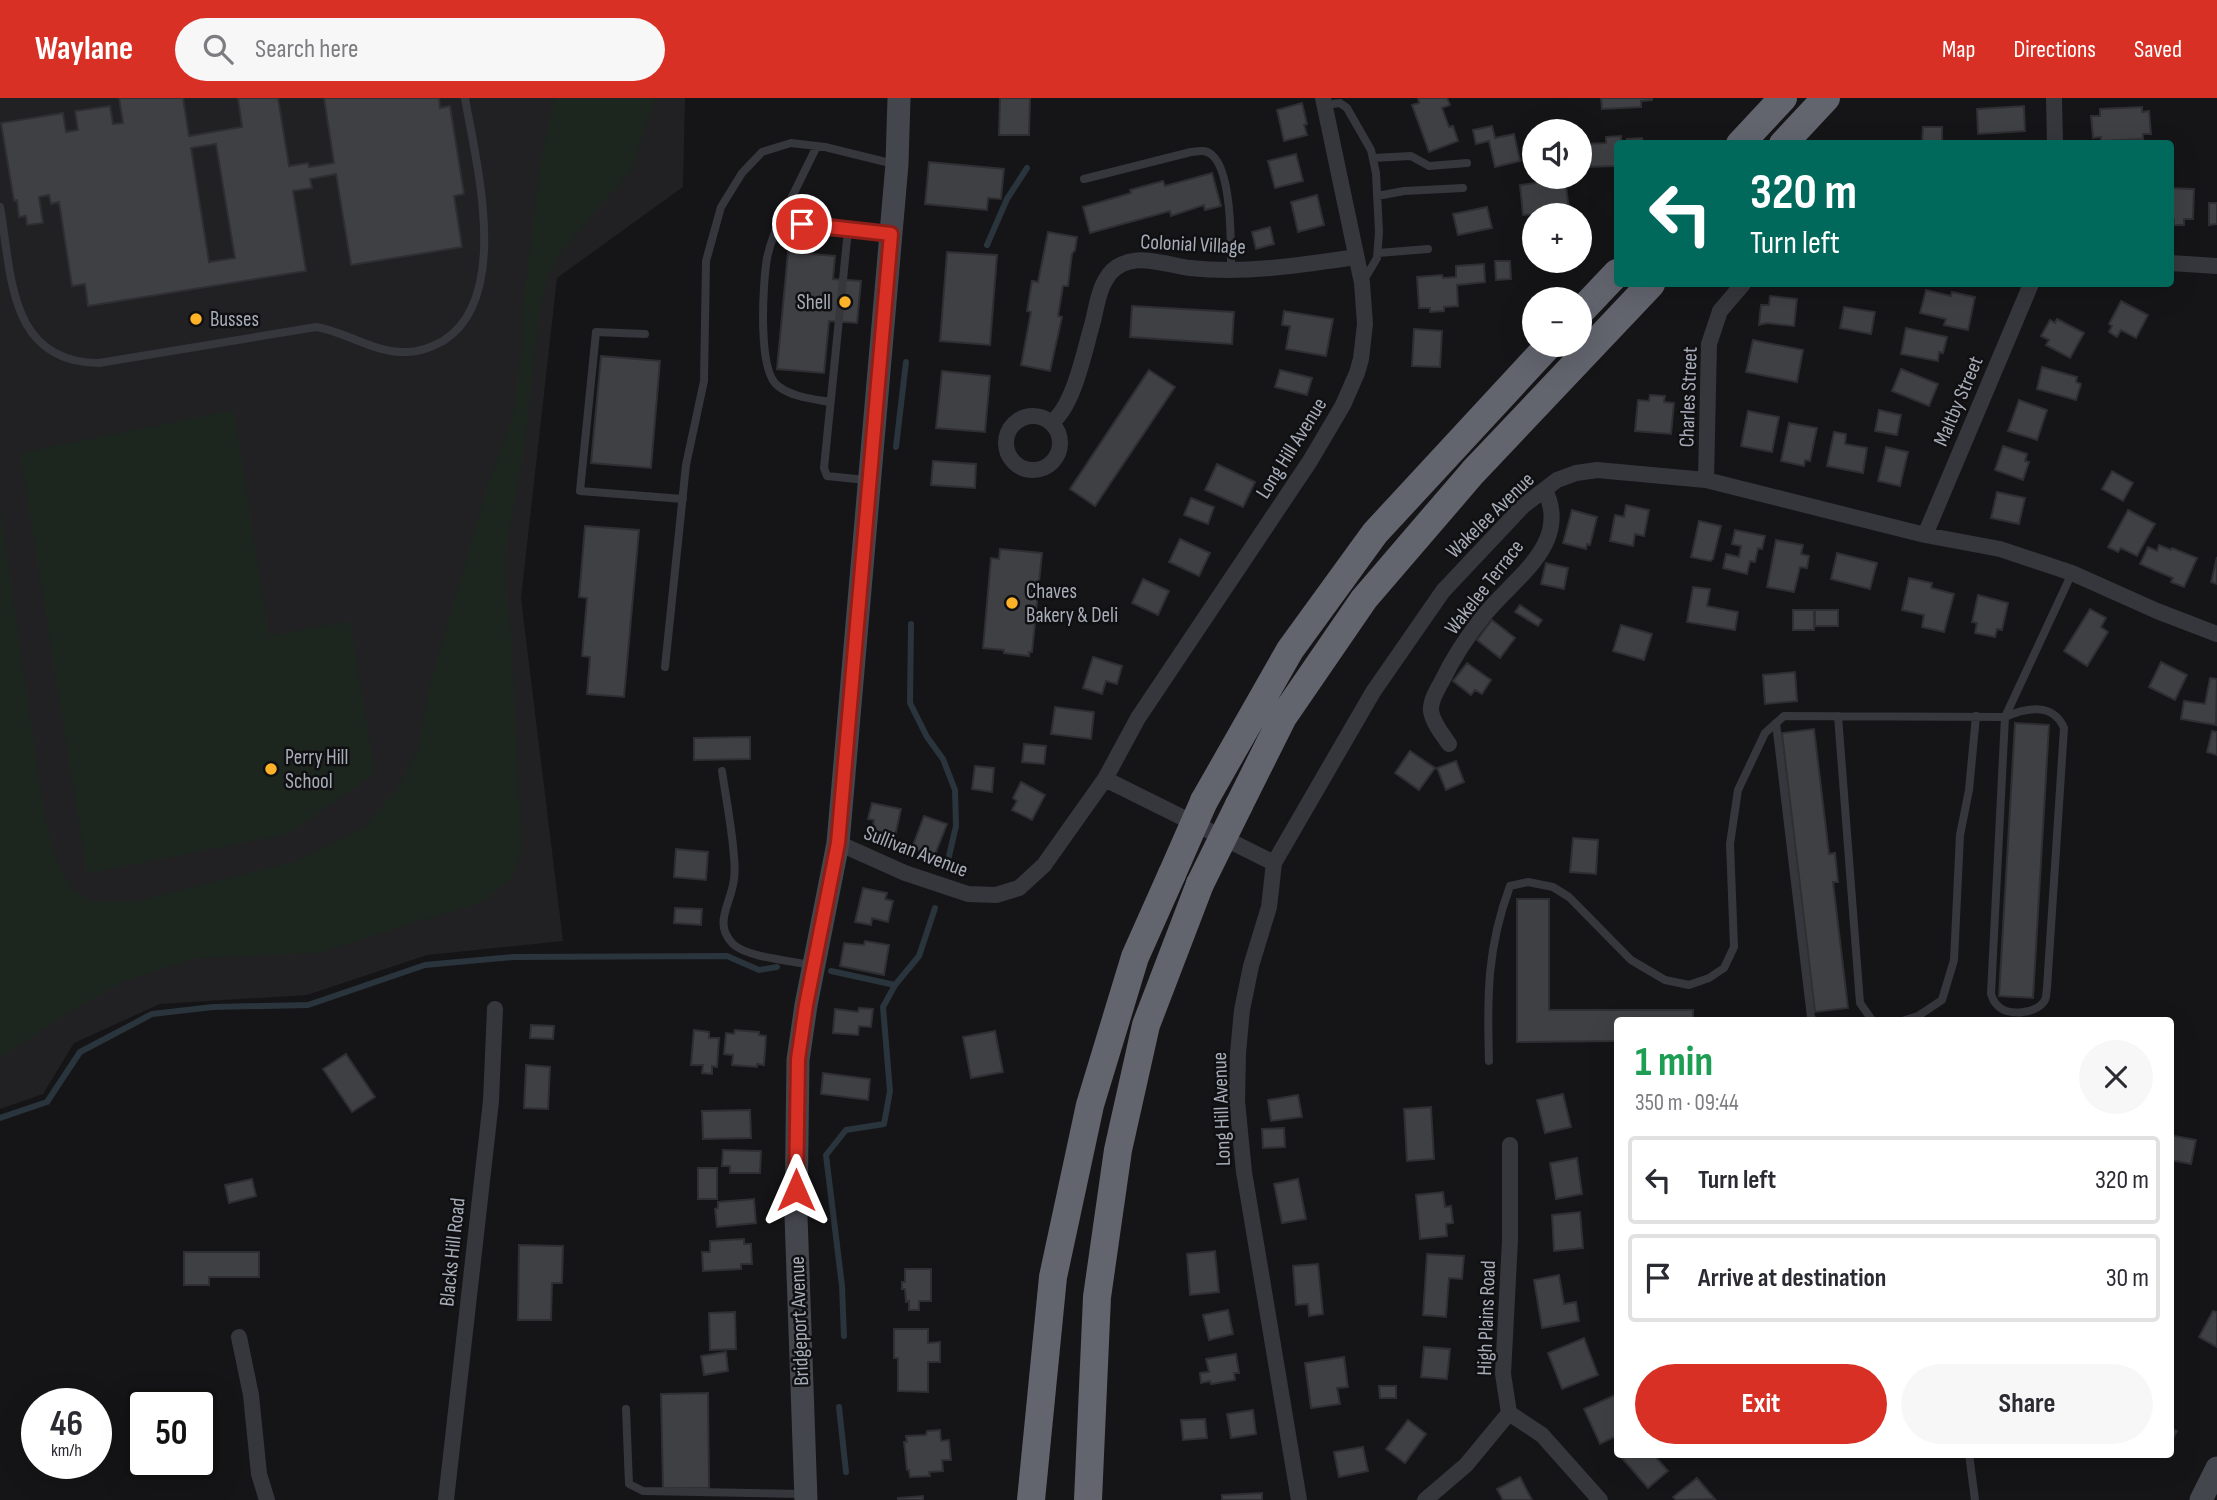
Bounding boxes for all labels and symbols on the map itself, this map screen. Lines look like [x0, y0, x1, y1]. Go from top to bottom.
pin [772, 194, 832, 254]
street label: Colonial Village [1140, 229, 1246, 260]
place label: Shell [797, 290, 831, 315]
marker: Shell [837, 294, 853, 310]
place label: Busses [210, 307, 259, 332]
marker: Busses [188, 311, 204, 327]
street label: Charles Street [1674, 346, 1703, 448]
street label: Maltby Street [1928, 353, 1989, 450]
street label: Long Hill Avenue [1251, 393, 1332, 503]
street label: Wakelee Avenue [1441, 467, 1540, 564]
street label: Wakelee Terrace [1440, 535, 1529, 640]
place label: Chaves Bakery & Deli [1026, 579, 1118, 628]
marker: Chaves Bakery & Deli [1004, 595, 1020, 611]
place label: Perry Hill School [285, 745, 348, 794]
marker: Perry Hill School [263, 761, 279, 777]
street label: Sullivan Avenue [860, 820, 971, 883]
street label: Long Hill Avenue [1207, 1052, 1236, 1166]
position arrow [759, 1153, 833, 1227]
street label: Blacks Hill Road [434, 1197, 471, 1308]
street label: Bridgeport Avenue [785, 1256, 814, 1386]
street label: High Plains Road [1472, 1260, 1501, 1376]
speed limit sign: 50 [126, 1388, 217, 1479]

